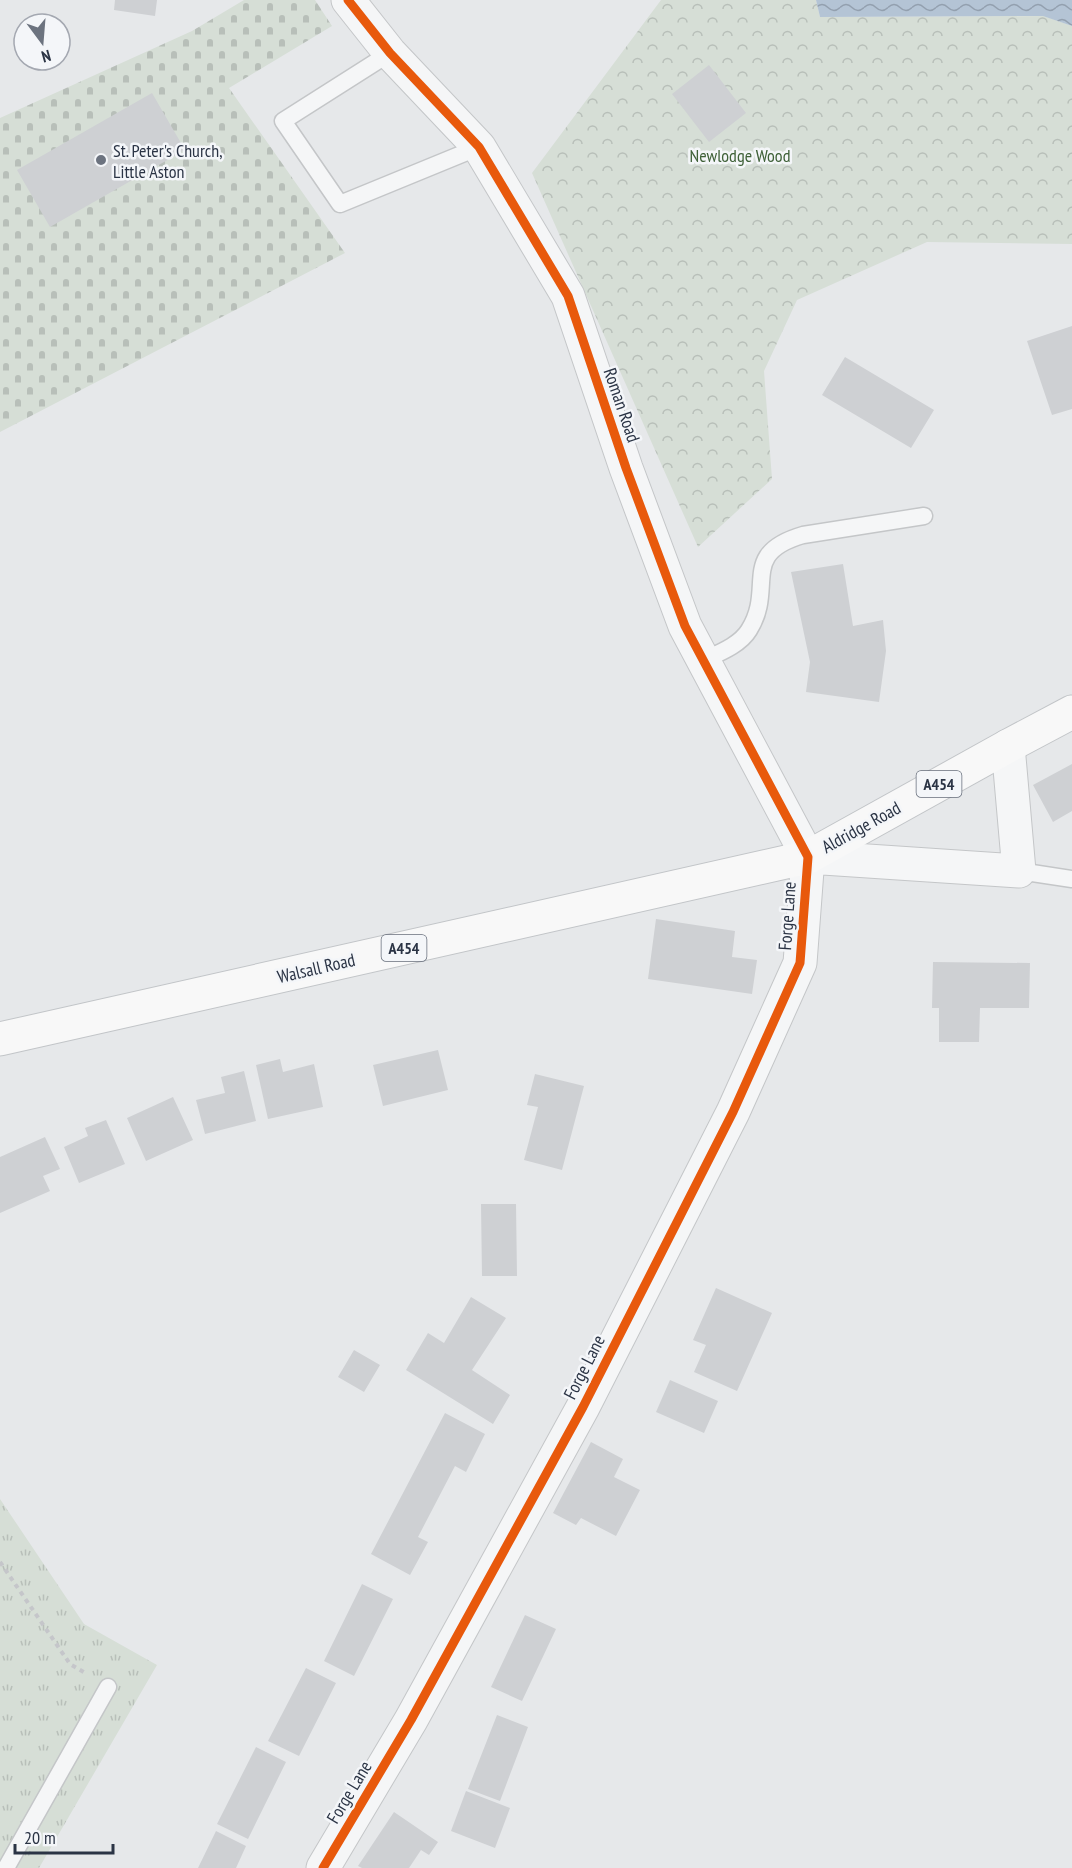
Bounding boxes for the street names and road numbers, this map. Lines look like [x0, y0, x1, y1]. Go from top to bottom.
street label: Roman Road [599, 365, 645, 445]
road number: A454 [916, 771, 962, 797]
street label: Aldridge Road [817, 796, 905, 858]
street label: Forge Lane [773, 881, 801, 951]
road number: A454 [382, 935, 426, 961]
street label: Walsall Road [275, 948, 357, 988]
street label: Forge Lane [558, 1331, 610, 1403]
street label: Forge Lane [321, 1757, 377, 1827]

